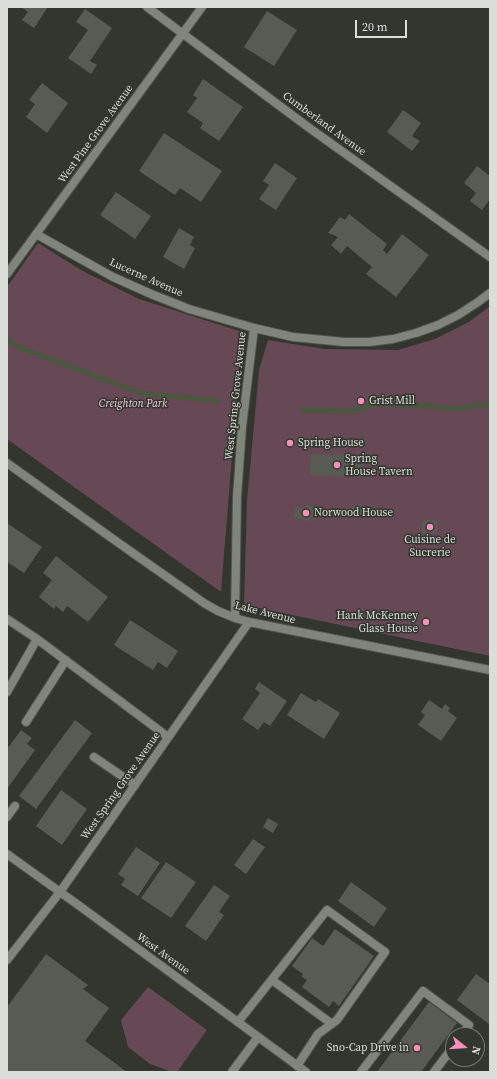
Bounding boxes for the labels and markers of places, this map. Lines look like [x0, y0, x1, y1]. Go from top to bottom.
place label: Grist Mill [369, 394, 415, 408]
marker: Grist Mill [356, 396, 366, 406]
place label: Spring House [298, 436, 364, 450]
marker: Spring House [285, 438, 295, 448]
place label: Spring House Tavern [345, 452, 413, 478]
marker: Spring House Tavern [332, 460, 342, 470]
place label: Norwood House [314, 506, 393, 520]
marker: Norwood House [301, 508, 311, 518]
marker: Cuisine de Sucrerie [425, 522, 435, 532]
place label: Cuisine de Sucrerie [404, 533, 456, 559]
place label: Hank McKenney Glass House [337, 609, 418, 635]
marker: Hank McKenney Glass House [421, 617, 431, 627]
place label: Sno-Cap Drive in [327, 1041, 409, 1055]
marker: Sno-Cap Drive in [412, 1043, 422, 1053]

